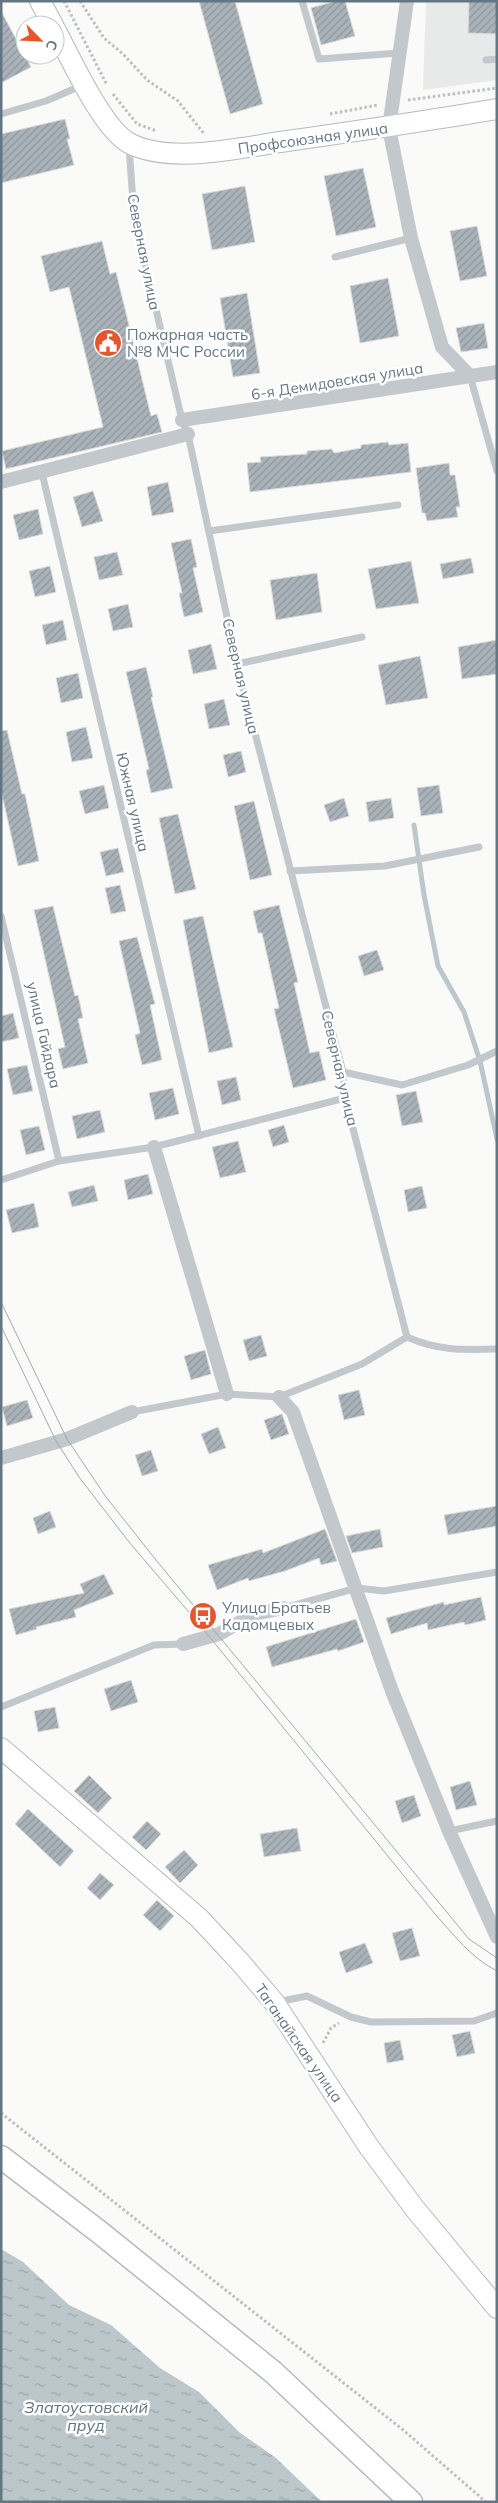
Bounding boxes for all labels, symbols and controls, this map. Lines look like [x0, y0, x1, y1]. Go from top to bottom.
north arrow [15, 15, 65, 65]
text: С [42, 37, 62, 53]
street label: Профсоюзная улица [237, 118, 389, 158]
street label: Северная улица [123, 192, 165, 312]
place label: Пожарная часть №8 МЧС России [127, 325, 248, 361]
public building icon: Пожарная часть №8 МЧС России [93, 328, 123, 358]
street label: 6-я Демидовская улица [250, 358, 424, 404]
street label: Северная улица [218, 616, 264, 736]
street label: Южная улица [112, 750, 154, 854]
street label: улица Гайдара [23, 980, 65, 1090]
street label: Северная улица [317, 1008, 363, 1128]
place label: Улица Братьев Кадомцевых [221, 1598, 331, 1634]
bus stop icon: Улица Братьев Кадомцевых [188, 1601, 218, 1631]
street label: Таганайская улица [251, 1980, 347, 2106]
water label: Златоустовский пруд [24, 2397, 148, 2435]

